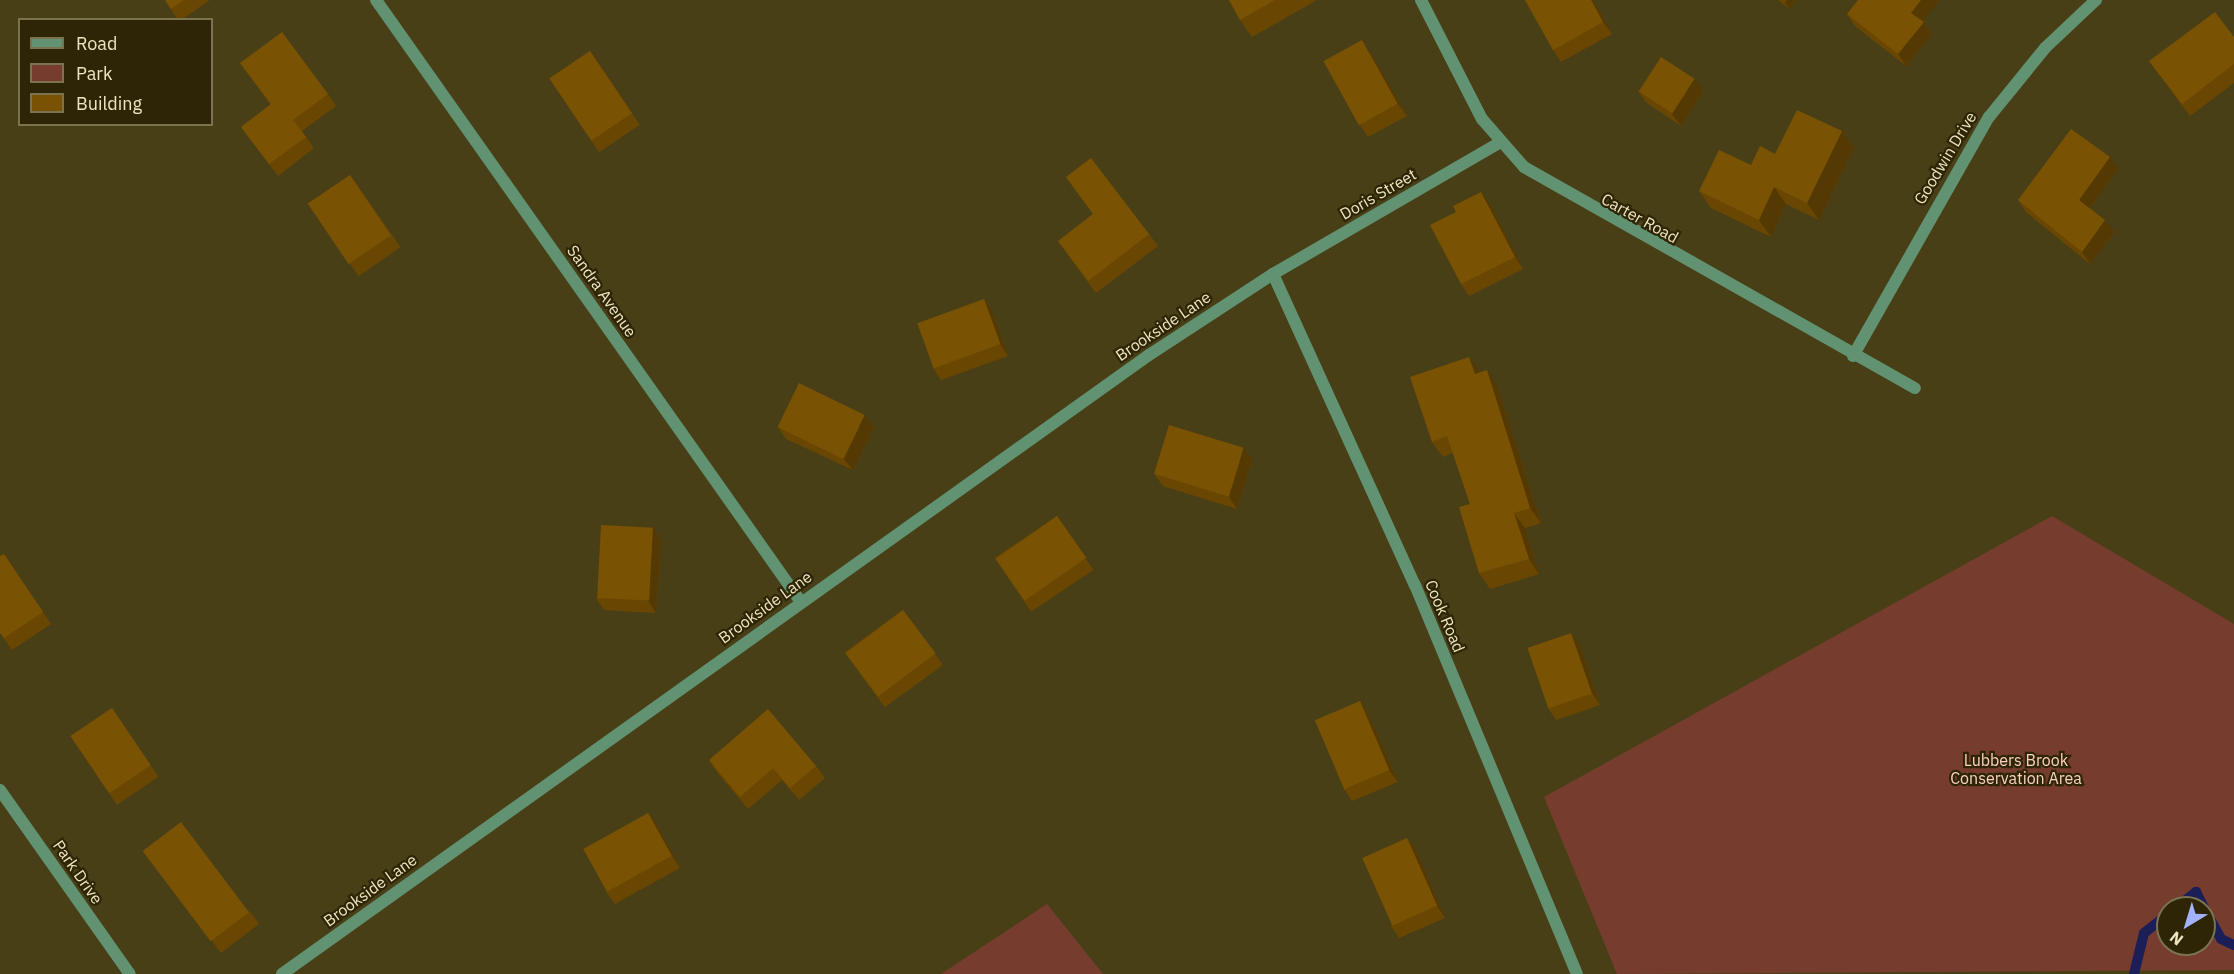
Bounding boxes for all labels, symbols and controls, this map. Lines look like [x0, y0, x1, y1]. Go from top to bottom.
legend [18, 18, 213, 126]
text: Road [76, 32, 117, 55]
text: Park [76, 62, 112, 85]
text: Building [76, 92, 142, 115]
street label: Goodwin Drive [1910, 108, 1980, 208]
street label: Doris Street [1336, 164, 1420, 224]
street label: Carter Road [1598, 189, 1682, 247]
street label: Sandra Avenue [563, 241, 641, 341]
street label: Brookside Lane [1112, 287, 1214, 365]
street label: Brookside Lane [715, 567, 815, 647]
street label: Cook Road [1421, 577, 1469, 655]
park label: Lubbers Brook Conservation Area [1950, 750, 2082, 788]
street label: Park Drive [49, 836, 107, 908]
street label: Brookside Lane [320, 850, 420, 930]
north arrow [2156, 896, 2216, 956]
text: N [2165, 927, 2187, 950]

